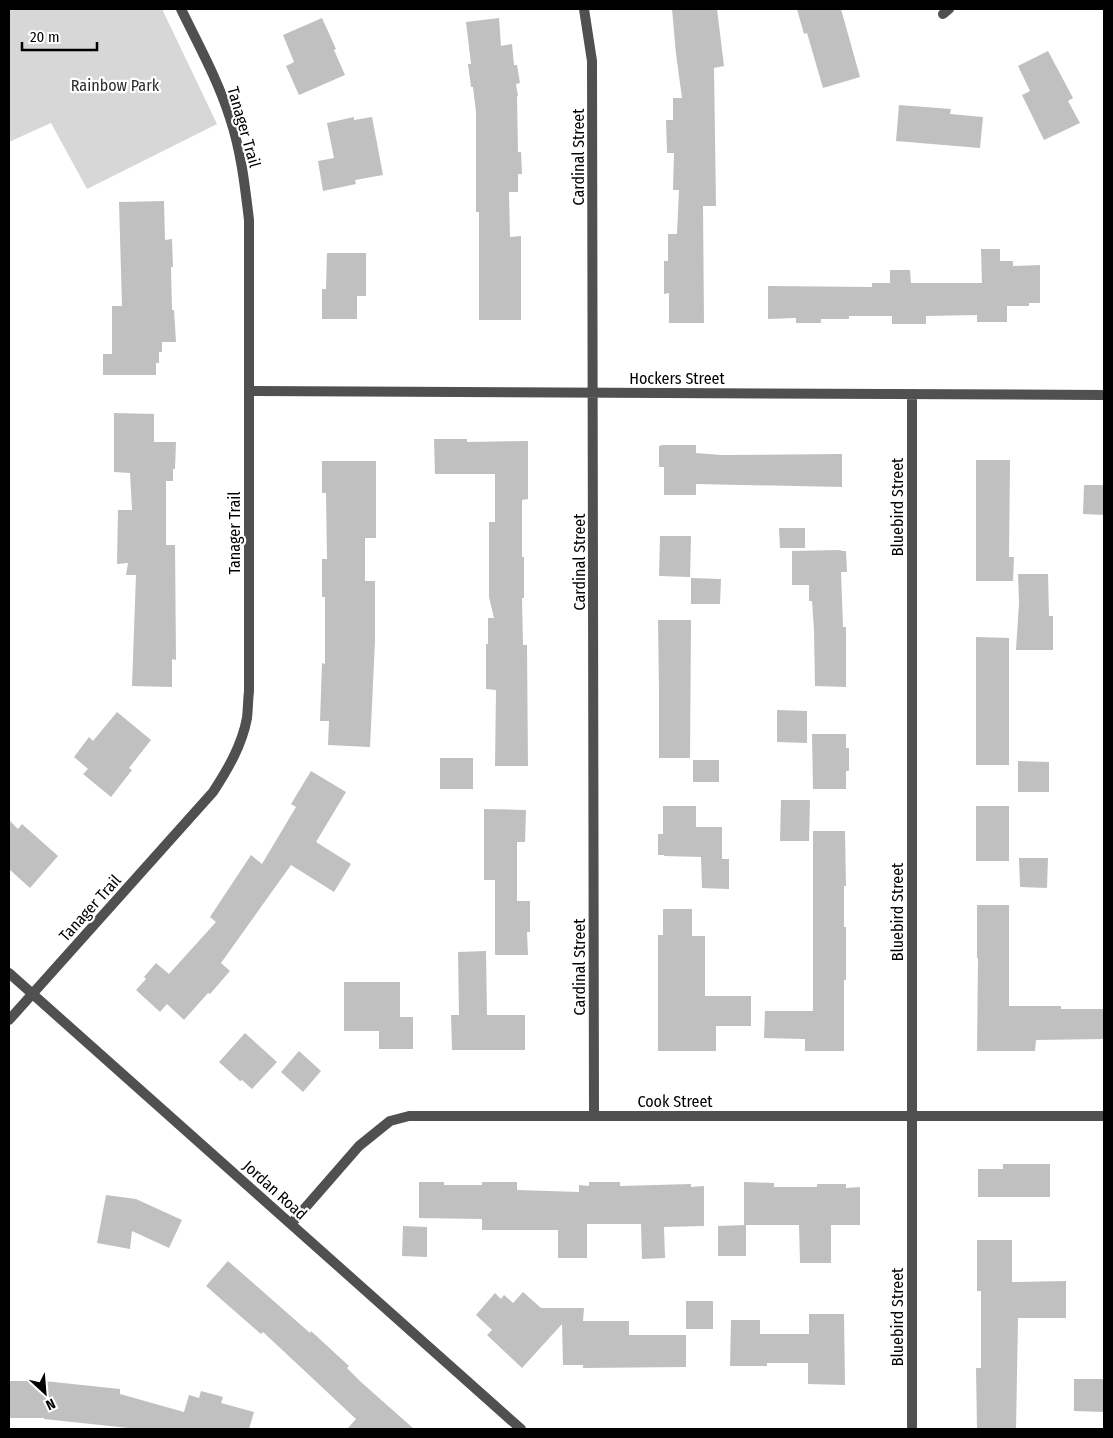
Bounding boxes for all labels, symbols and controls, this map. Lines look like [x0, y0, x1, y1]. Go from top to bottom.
scale bar [22, 20, 98, 52]
text: 20 m [30, 28, 60, 46]
park label: Rainbow Park [71, 76, 160, 95]
street label: Tanager Trail [223, 84, 265, 170]
street label: Cardinal Street [569, 108, 588, 206]
street label: Hockers Street [629, 369, 725, 388]
street label: Bluebird Street [888, 457, 907, 556]
street label: Tanager Trail [225, 491, 244, 575]
street label: Cardinal Street [570, 513, 589, 611]
street label: Bluebird Street [888, 862, 907, 961]
street label: Tanager Trail [55, 871, 125, 945]
street label: Cardinal Street [570, 918, 589, 1016]
street label: Cook Street [637, 1092, 713, 1111]
street label: Jordan Road [239, 1156, 311, 1224]
street label: Bluebird Street [888, 1267, 907, 1366]
north arrow [20, 1368, 70, 1418]
text: N [43, 1395, 58, 1414]

